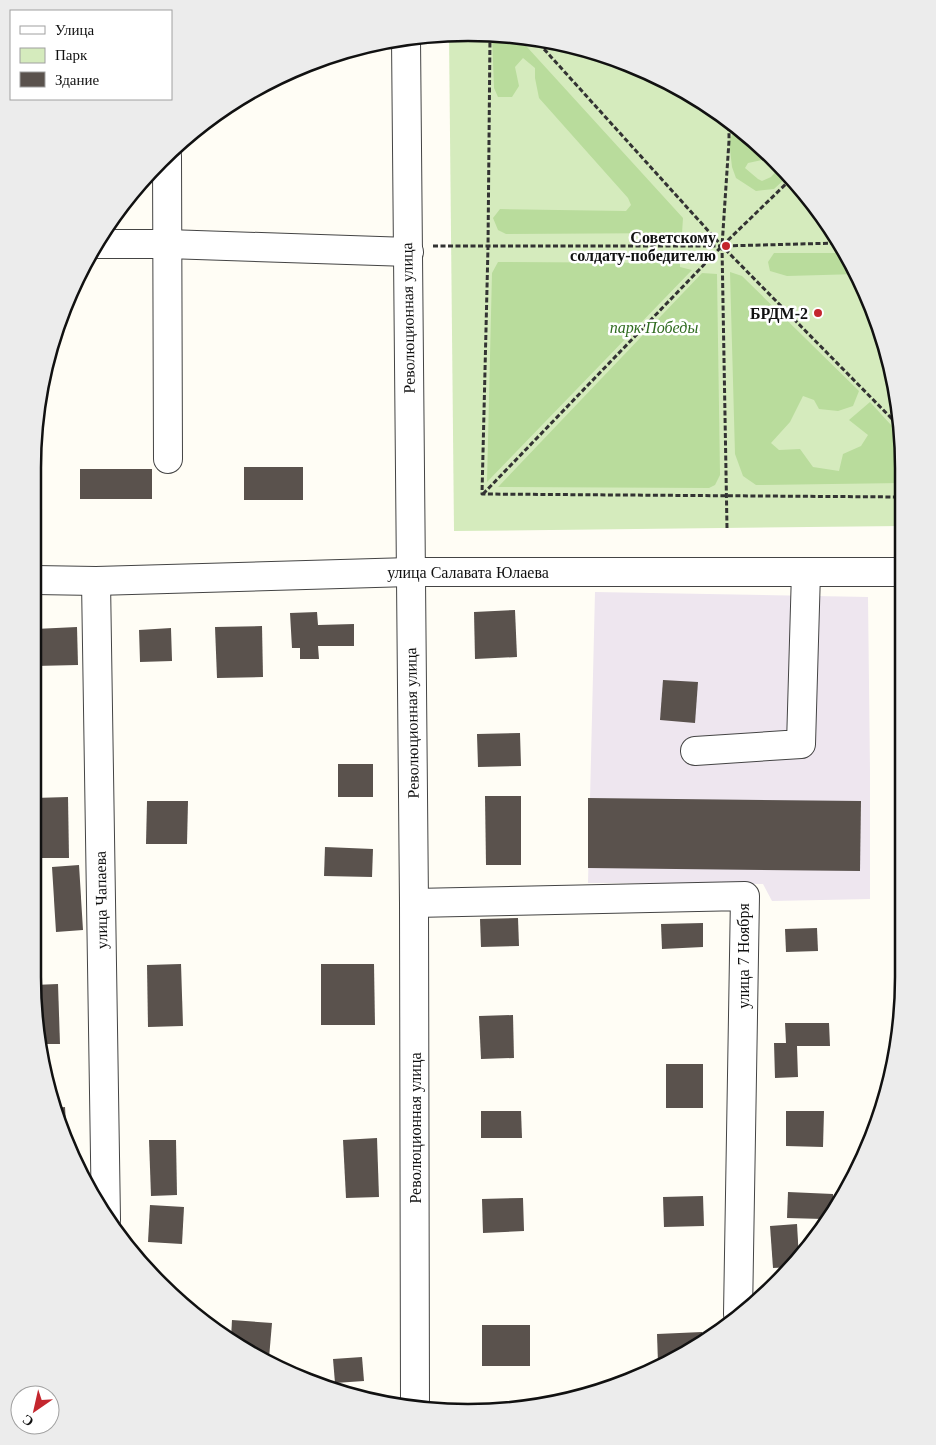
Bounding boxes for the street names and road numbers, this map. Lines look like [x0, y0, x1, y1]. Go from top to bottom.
street label: Революционная улица [398, 242, 419, 394]
street label: улица Салавата Юлаева [387, 564, 549, 582]
street label: Революционная улица [402, 647, 423, 799]
street label: улица Чапаева [92, 851, 111, 949]
street label: улица 7 Ноября [735, 903, 753, 1009]
street label: Революционная улица [407, 1052, 425, 1204]

